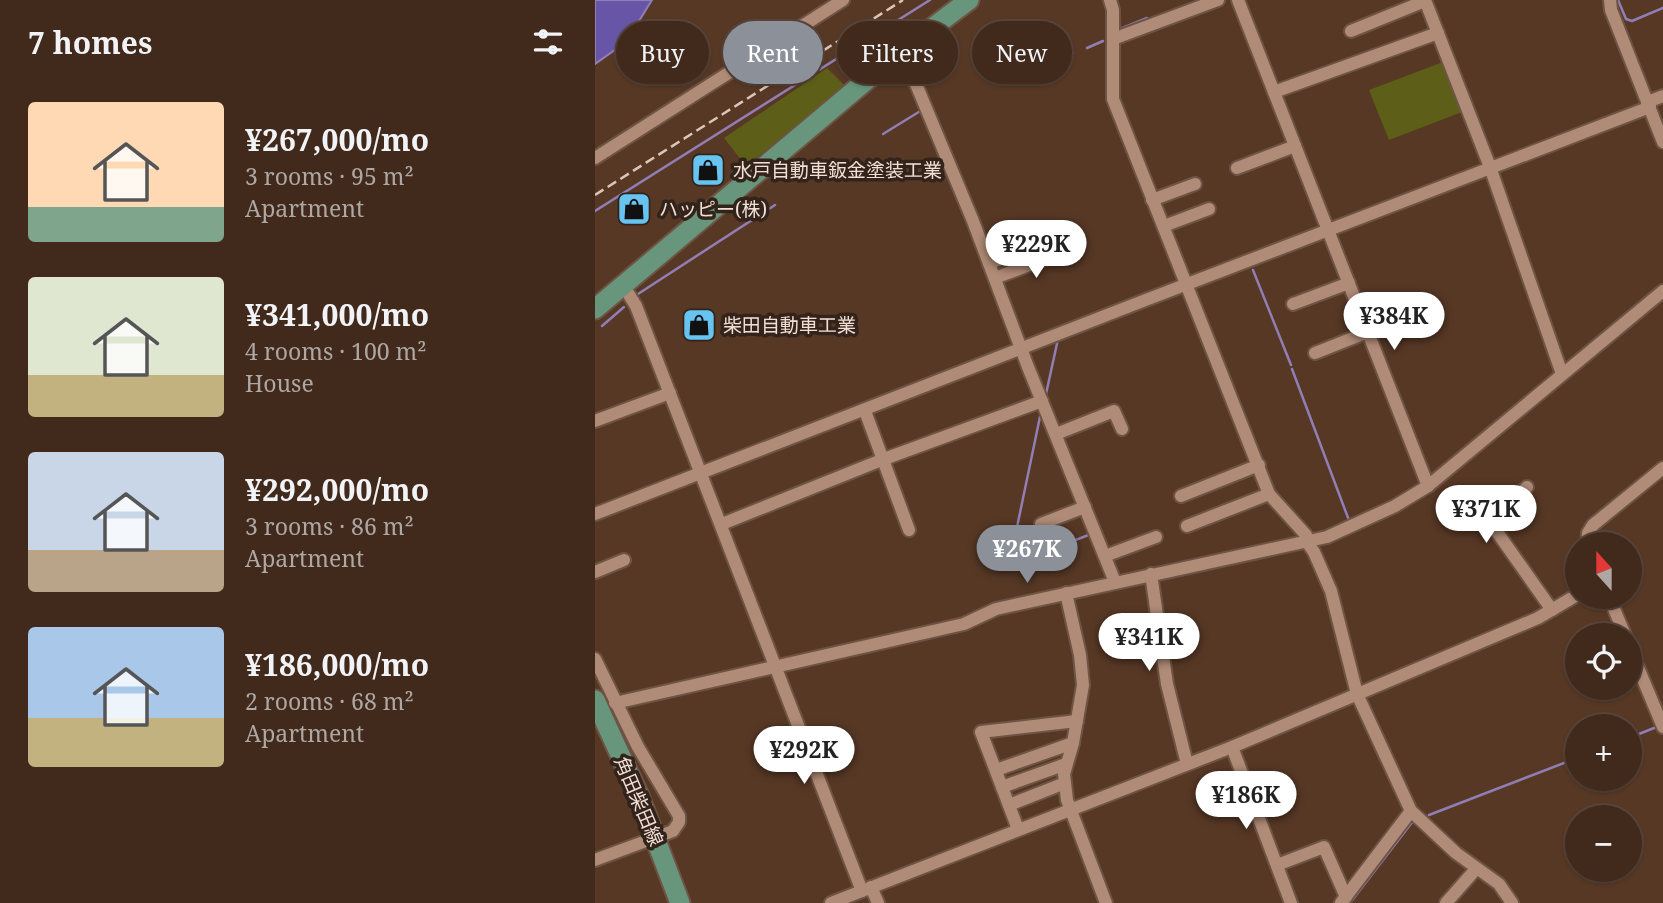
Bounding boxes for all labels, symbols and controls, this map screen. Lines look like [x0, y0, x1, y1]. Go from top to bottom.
chip: Buy [616, 21, 709, 84]
chip: Rent [723, 21, 823, 84]
chip: Filters [837, 21, 958, 84]
chip: New [972, 21, 1072, 84]
text: 7 homes [28, 22, 152, 63]
icon: filters [529, 23, 567, 61]
text: ¥267,000/mo [245, 119, 429, 160]
icon: home [84, 130, 168, 214]
shop icon: 水戸自動車鈑金塗装工業 [689, 151, 727, 189]
place label: 水戸自動車鈑金塗装工業 [733, 157, 942, 183]
text: 3 rooms · 95 m² [245, 160, 414, 192]
shop icon: ハッピー(株) [615, 190, 653, 228]
text: Apartment [245, 192, 364, 224]
place label: ハッピー(株) [659, 196, 767, 222]
pin: ¥229K [987, 220, 1085, 280]
text: ¥229K [1002, 227, 1070, 259]
pin: ¥384K [1345, 292, 1443, 352]
text: ¥341,000/mo [245, 294, 429, 335]
text: ¥384K [1360, 299, 1428, 331]
icon: home [84, 305, 168, 389]
shop icon: 柴田自動車工業 [680, 306, 718, 344]
place label: 柴田自動車工業 [723, 312, 856, 338]
text: 4 rooms · 100 m² [245, 335, 427, 367]
text: House [245, 367, 314, 399]
text: ¥292,000/mo [245, 469, 429, 510]
icon: home [84, 480, 168, 564]
pin: ¥371K [1437, 486, 1535, 545]
text: ¥371K [1452, 492, 1520, 524]
text: 3 rooms · 86 m² [245, 510, 414, 542]
pin: ¥267K [978, 526, 1076, 585]
text: ¥267K [993, 532, 1061, 564]
north arrow [1565, 532, 1641, 609]
map controls [1565, 532, 1642, 882]
text: Apartment [245, 542, 364, 574]
pin: ¥341K [1100, 614, 1198, 673]
text: ¥341K [1115, 620, 1183, 652]
button: locate [1565, 623, 1642, 700]
text: ¥186,000/mo [245, 644, 429, 685]
icon: home [84, 655, 168, 739]
text: 2 rooms · 68 m² [245, 685, 414, 717]
button: + [1565, 714, 1642, 791]
text: Apartment [245, 717, 364, 749]
pin: ¥292K [755, 726, 853, 786]
text: ¥292K [770, 733, 838, 765]
street label: 角田柴田線 [608, 752, 670, 850]
pin: ¥186K [1197, 772, 1295, 831]
text: ¥186K [1212, 778, 1280, 810]
button: − [1565, 805, 1642, 882]

